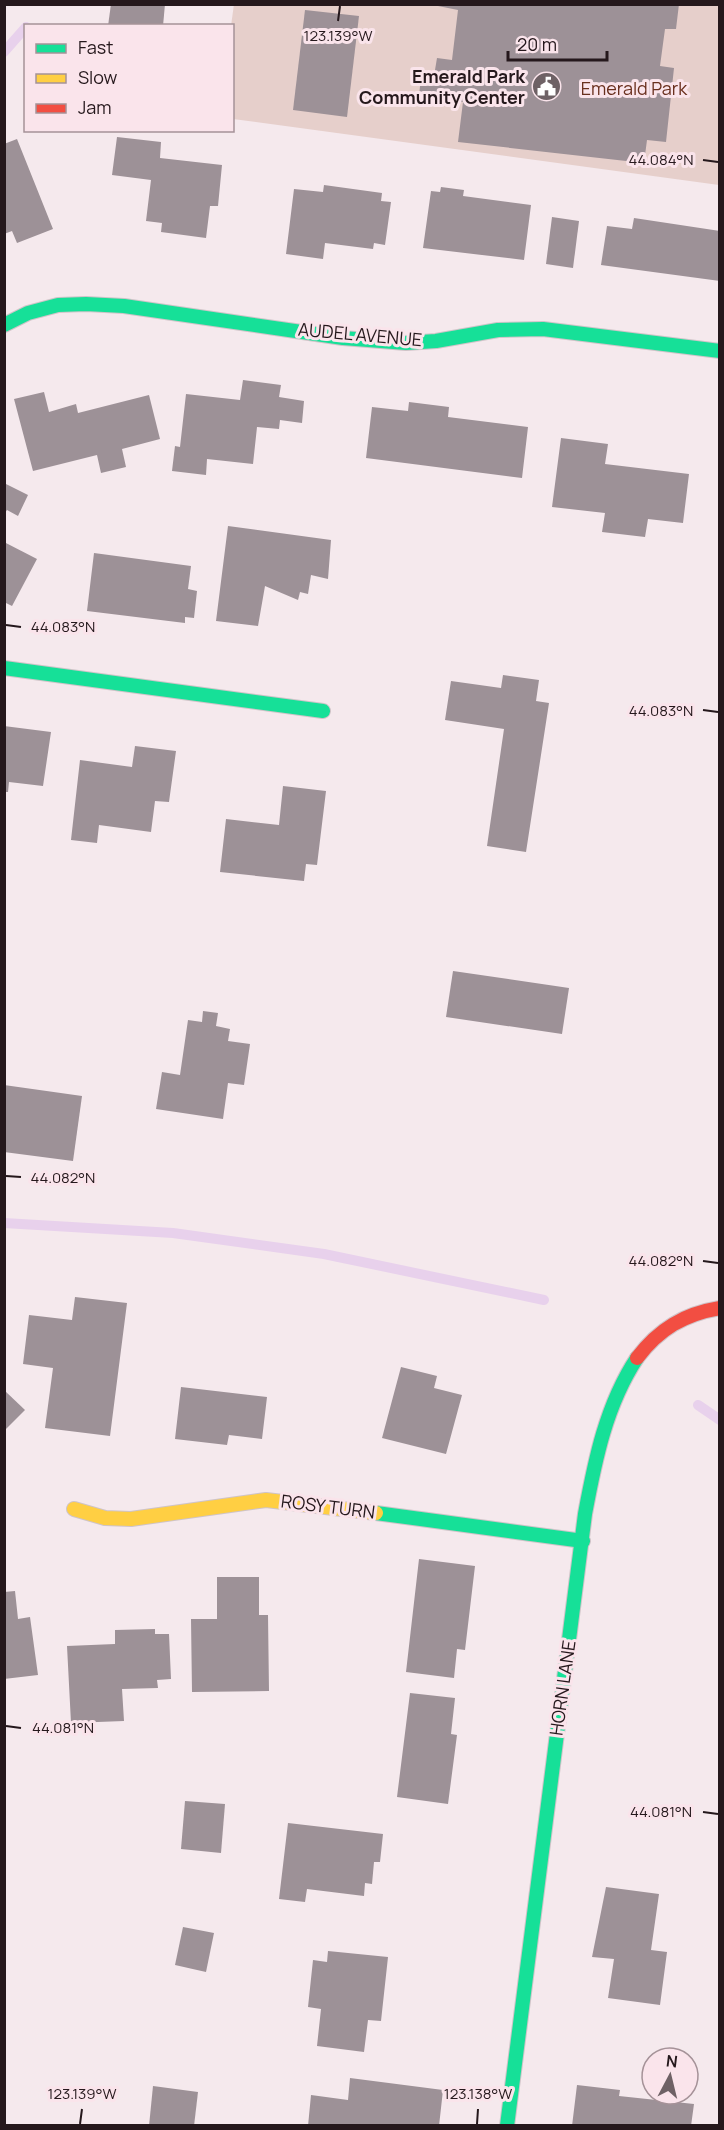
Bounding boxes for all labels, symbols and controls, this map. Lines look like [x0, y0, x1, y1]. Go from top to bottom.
legend [24, 24, 234, 132]
scale bar [508, 24, 607, 62]
text: 123.139°W [304, 25, 372, 46]
text: 20 m [517, 32, 557, 56]
text: Fast [78, 35, 113, 59]
place label: Emerald Park Community Center [359, 64, 526, 109]
text: Slow [78, 65, 118, 89]
public building icon: Emerald Park Community Center [530, 71, 562, 103]
park label: Emerald Park [581, 76, 688, 100]
text: Jam [78, 95, 112, 119]
text: 44.084°N [628, 149, 694, 170]
street label: AUDEL AVENUE [297, 317, 423, 351]
text: 44.083°N [31, 616, 95, 637]
text: 44.083°N [629, 700, 693, 721]
text: 44.082°N [31, 1167, 95, 1188]
text: 44.082°N [629, 1250, 693, 1271]
street label: ROSY TURN [280, 1488, 377, 1524]
street label: HORN LANE [543, 1639, 581, 1737]
text: 44.081°N [32, 1717, 94, 1738]
text: 44.081°N [630, 1801, 692, 1822]
north arrow [640, 2046, 700, 2106]
text: N [665, 2049, 679, 2073]
text: 123.139°W [48, 2083, 116, 2104]
text: 123.138°W [444, 2083, 512, 2104]

